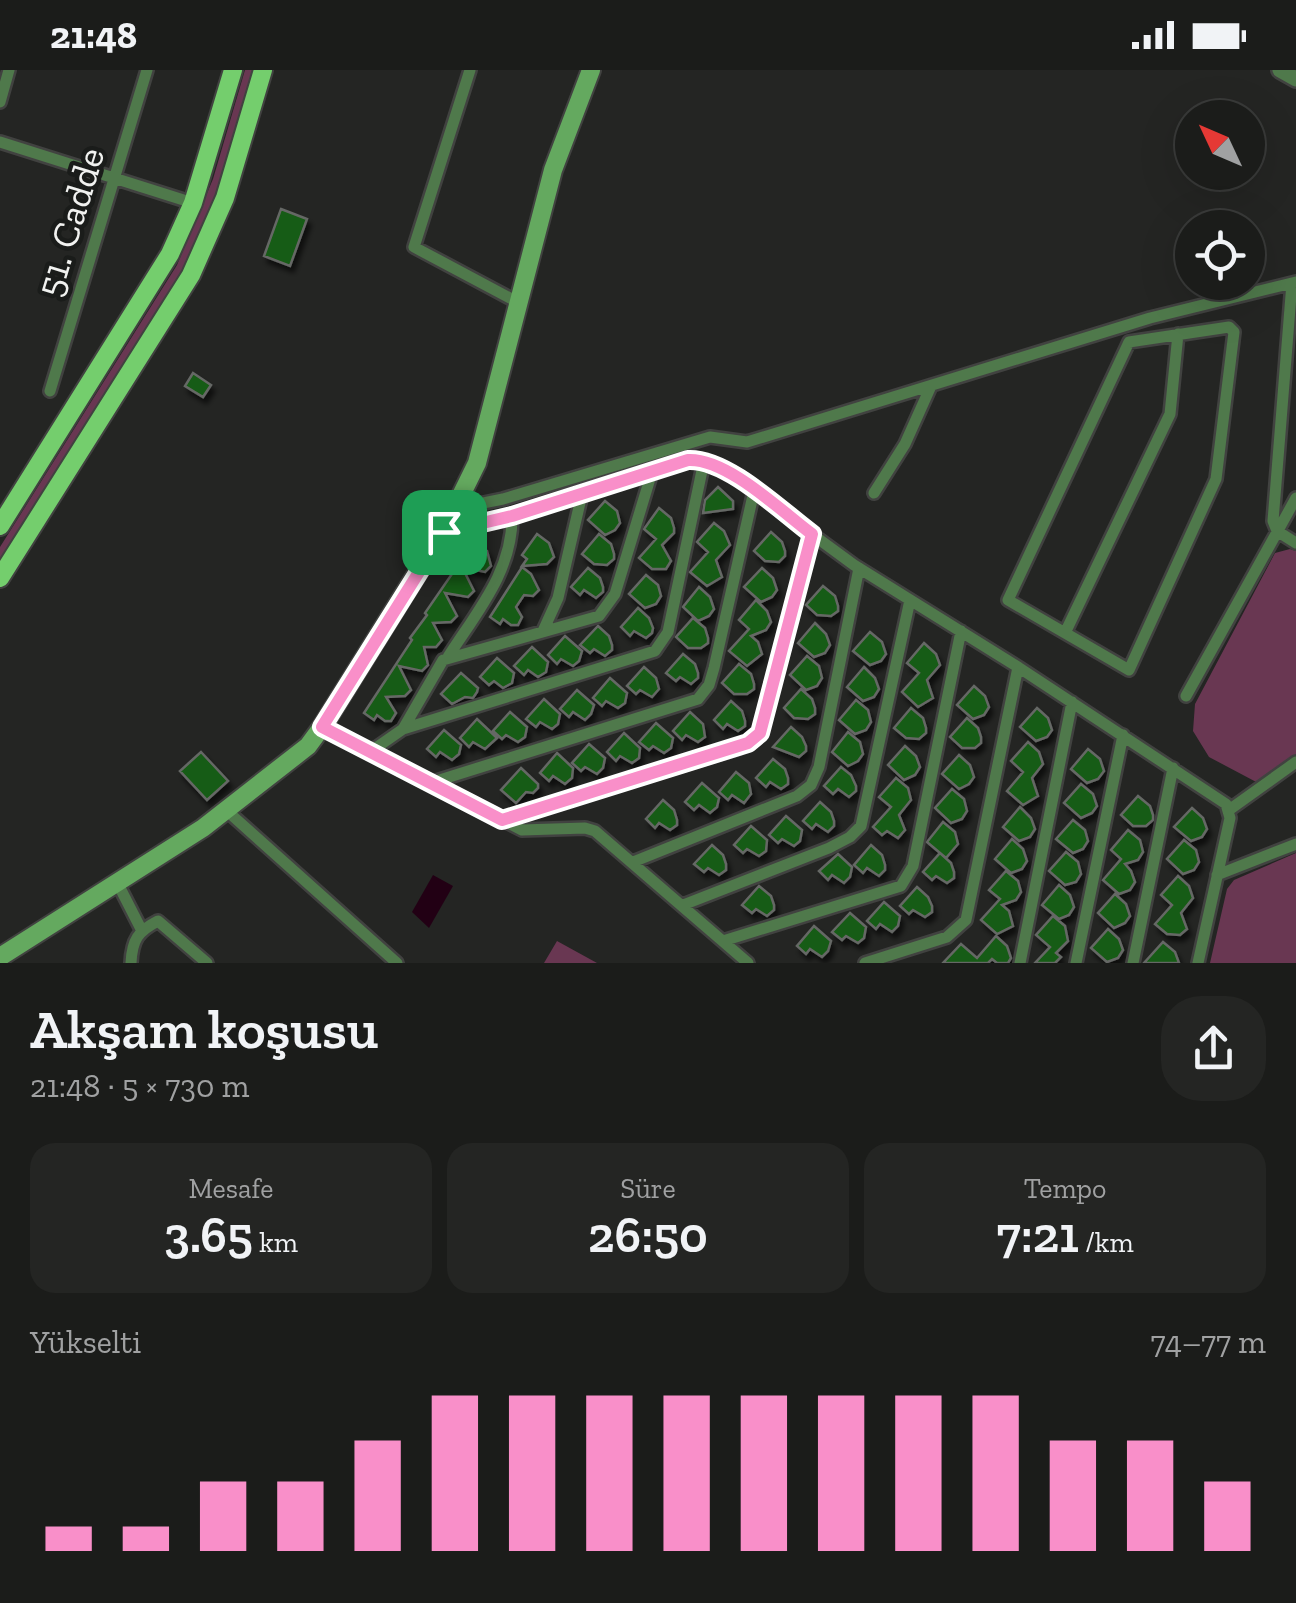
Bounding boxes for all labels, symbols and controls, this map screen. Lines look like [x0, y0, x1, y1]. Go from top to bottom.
text: 21:48 [50, 12, 137, 58]
north arrow [1175, 100, 1265, 190]
map controls [1175, 100, 1265, 300]
street label: 51. Cadde [26, 142, 114, 302]
button: locate [1175, 210, 1265, 300]
pin [402, 490, 487, 575]
icon: arrive [417, 505, 472, 560]
text: Akşam koşusu [30, 996, 379, 1062]
button: share [1161, 996, 1266, 1101]
text: 21:48 · 5 × 730 m [30, 1067, 249, 1105]
text: Mesafe [189, 1172, 273, 1205]
text: Süre [620, 1172, 676, 1205]
text: Tempo [1024, 1172, 1106, 1205]
text: 3.65 [164, 1205, 253, 1265]
text: 26:50 [588, 1205, 708, 1265]
text: 7:21 [996, 1205, 1079, 1265]
text: km [253, 1226, 298, 1259]
text: /km [1079, 1226, 1134, 1259]
text: Yükselti [30, 1323, 141, 1361]
text: 74–77 m [1151, 1323, 1266, 1361]

